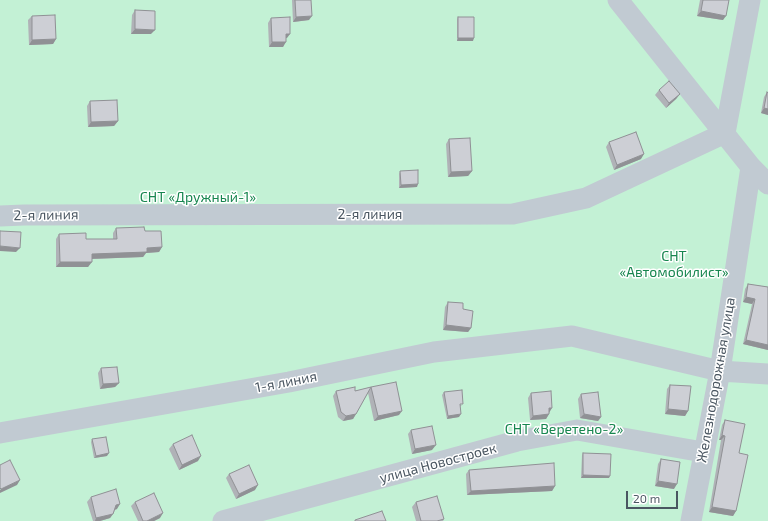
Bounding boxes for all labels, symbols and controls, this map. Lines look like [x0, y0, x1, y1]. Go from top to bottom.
park label: СНТ «Дружный-1» [140, 189, 256, 205]
street label: 2-я линия [13, 206, 79, 224]
street label: 2-я линия [338, 206, 402, 222]
park label: СНТ «Автомобилист» [619, 248, 729, 280]
street label: Железнодорожная улица [693, 296, 739, 464]
street label: 1-я линия [254, 368, 318, 396]
park label: СНТ «Веретено-2» [505, 421, 623, 437]
street label: улица Новостроек [378, 439, 498, 487]
scale bar [628, 483, 680, 509]
text: 20 m [633, 491, 660, 505]

